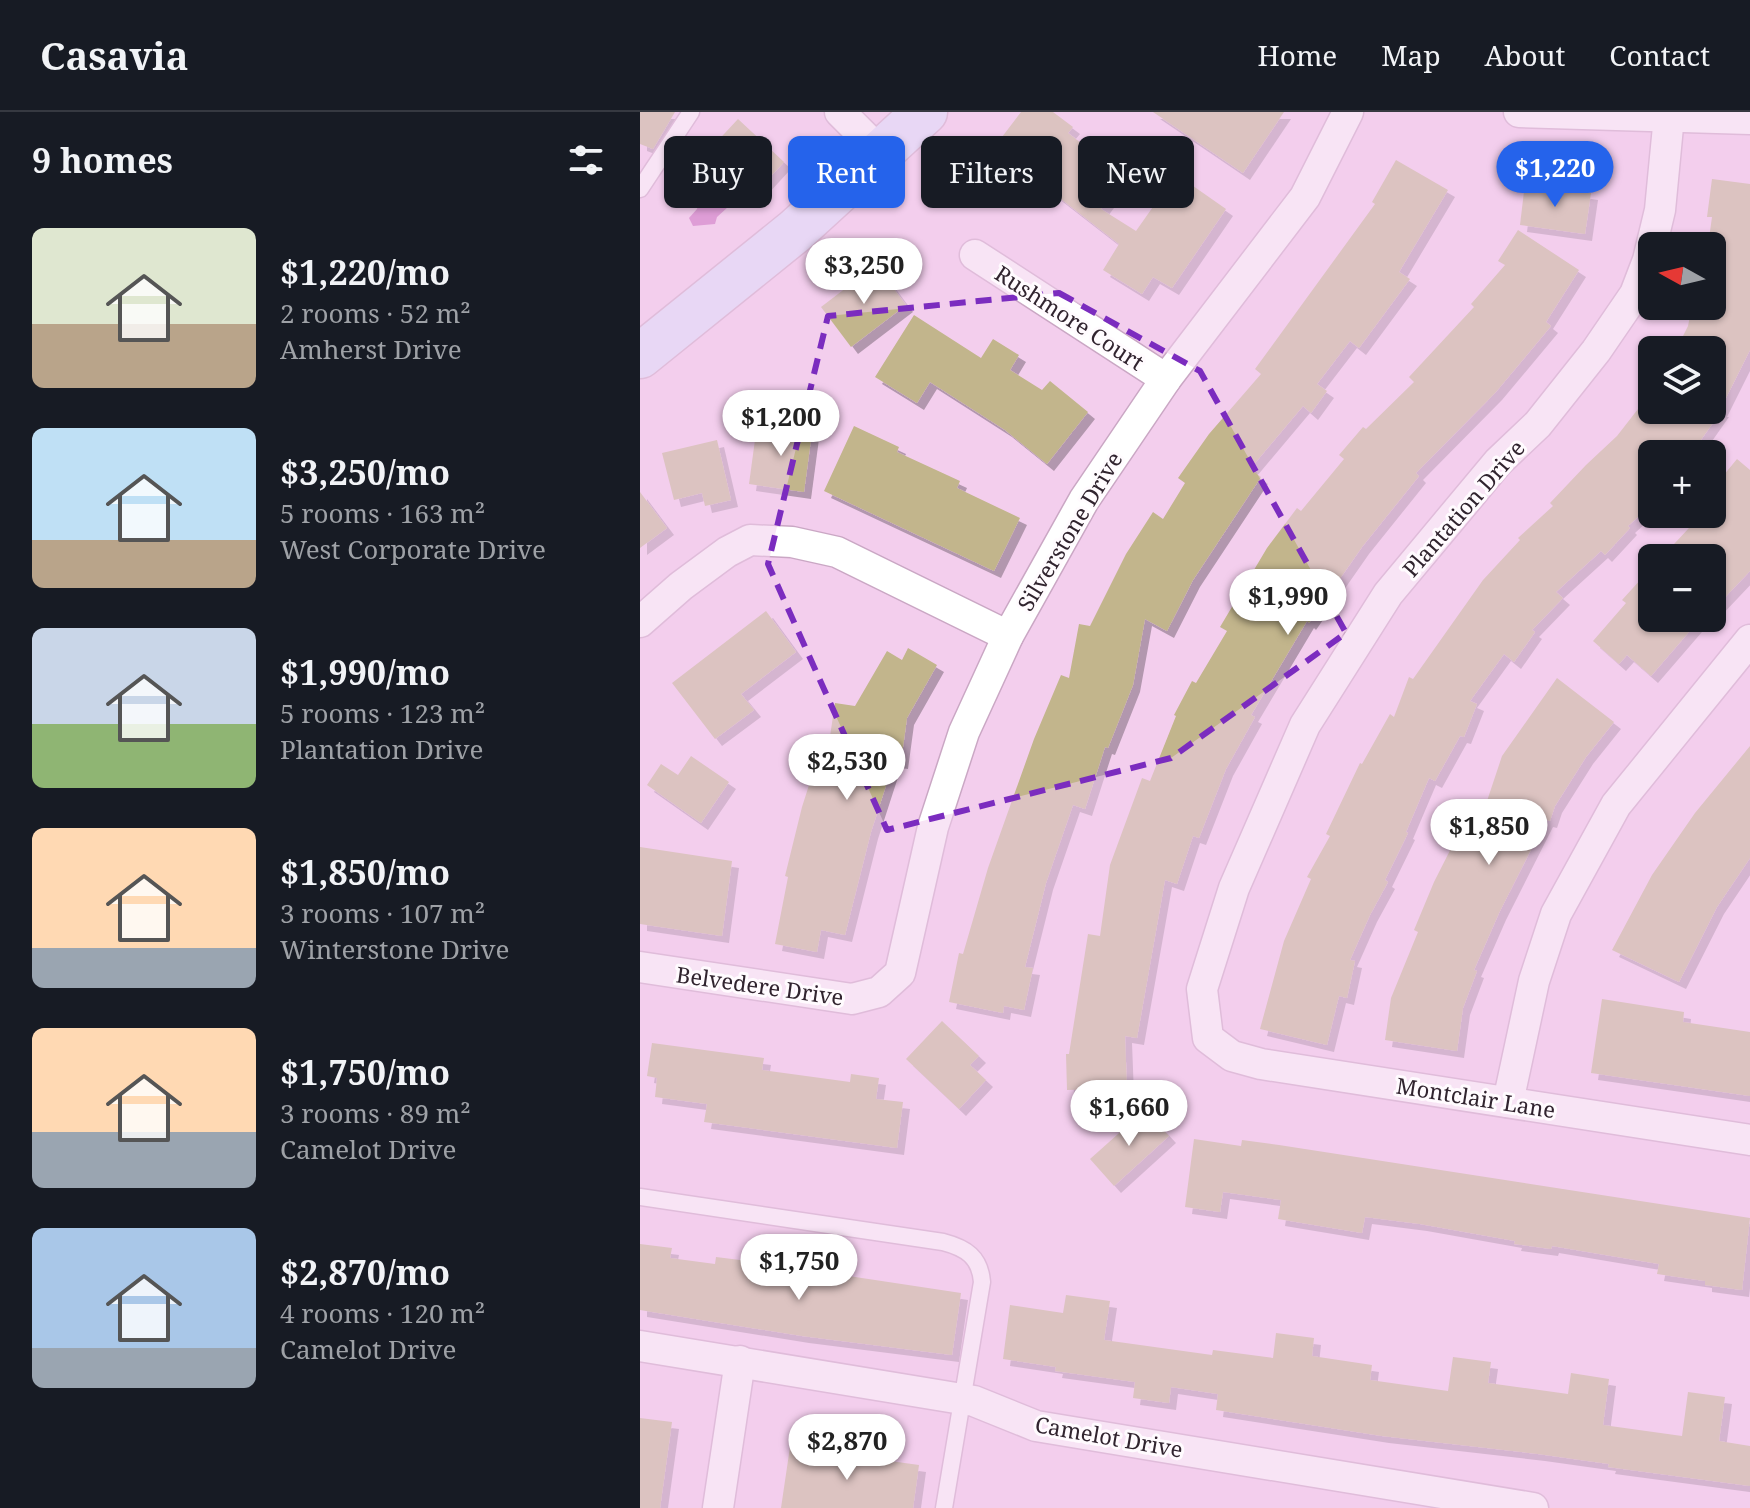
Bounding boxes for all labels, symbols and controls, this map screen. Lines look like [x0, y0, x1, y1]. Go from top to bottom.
text: Casavia [40, 29, 189, 81]
text: Home [1258, 36, 1337, 74]
text: Map [1381, 36, 1441, 74]
text: About [1485, 36, 1565, 74]
text: Contact [1609, 36, 1710, 74]
chip: Buy [664, 136, 772, 208]
chip: Rent [788, 136, 905, 208]
chip: Filters [921, 136, 1062, 208]
chip: New [1078, 136, 1194, 208]
text: 9 homes [32, 137, 173, 183]
icon: filters [564, 138, 608, 182]
pin: $1,220 [1490, 141, 1620, 209]
text: $1,220 [1514, 149, 1596, 185]
north arrow [1638, 232, 1726, 320]
map controls [1638, 232, 1726, 632]
pin: $3,250 [799, 238, 929, 306]
text: $3,250 [823, 246, 905, 282]
text: $1,220/mo [280, 249, 450, 295]
street label: Rushmore Court [990, 258, 1150, 377]
icon: home [96, 260, 192, 356]
text: 2 rooms · 52 m² [280, 295, 471, 331]
text: Amherst Drive [280, 331, 462, 367]
button: layers [1638, 336, 1726, 424]
pin: $1,200 [716, 390, 846, 458]
text: $1,200 [740, 398, 822, 434]
street label: Plantation Drive [1395, 433, 1531, 583]
button: + [1638, 440, 1726, 528]
street label: Silverstone Drive [1010, 446, 1128, 616]
text: $3,250/mo [280, 449, 450, 495]
icon: home [96, 460, 192, 556]
text: 5 rooms · 163 m² [280, 495, 485, 531]
text: West Corporate Drive [280, 531, 546, 567]
button: − [1638, 544, 1726, 632]
pin: $1,990 [1223, 569, 1353, 637]
text: $1,990 [1247, 577, 1329, 613]
text: $1,990/mo [280, 649, 450, 695]
icon: home [96, 660, 192, 756]
text: 5 rooms · 123 m² [280, 695, 485, 731]
text: Plantation Drive [280, 731, 483, 767]
pin: $2,530 [782, 734, 912, 802]
text: $2,530 [806, 742, 888, 778]
pin: $1,850 [1424, 799, 1554, 867]
text: $1,850 [1448, 807, 1530, 843]
text: $1,850/mo [280, 849, 450, 895]
icon: home [96, 860, 192, 956]
text: 3 rooms · 107 m² [280, 895, 485, 931]
text: Winterstone Drive [280, 931, 509, 967]
street label: Belvedere Drive [674, 958, 846, 1012]
text: $1,750/mo [280, 1049, 450, 1095]
icon: home [96, 1060, 192, 1156]
street label: Montclair Lane [1394, 1070, 1558, 1124]
pin: $1,660 [1064, 1080, 1194, 1148]
text: $1,660 [1088, 1088, 1170, 1124]
text: 3 rooms · 89 m² [280, 1095, 471, 1131]
text: Camelot Drive [280, 1131, 457, 1167]
pin: $1,750 [734, 1234, 864, 1302]
text: $1,750 [758, 1242, 840, 1278]
text: $2,870/mo [280, 1249, 450, 1295]
icon: home [96, 1260, 192, 1356]
text: 4 rooms · 120 m² [280, 1295, 485, 1331]
text: Camelot Drive [280, 1331, 457, 1367]
street label: Camelot Drive [1033, 1408, 1185, 1464]
pin: $2,870 [782, 1414, 912, 1482]
text: $2,870 [806, 1422, 888, 1458]

